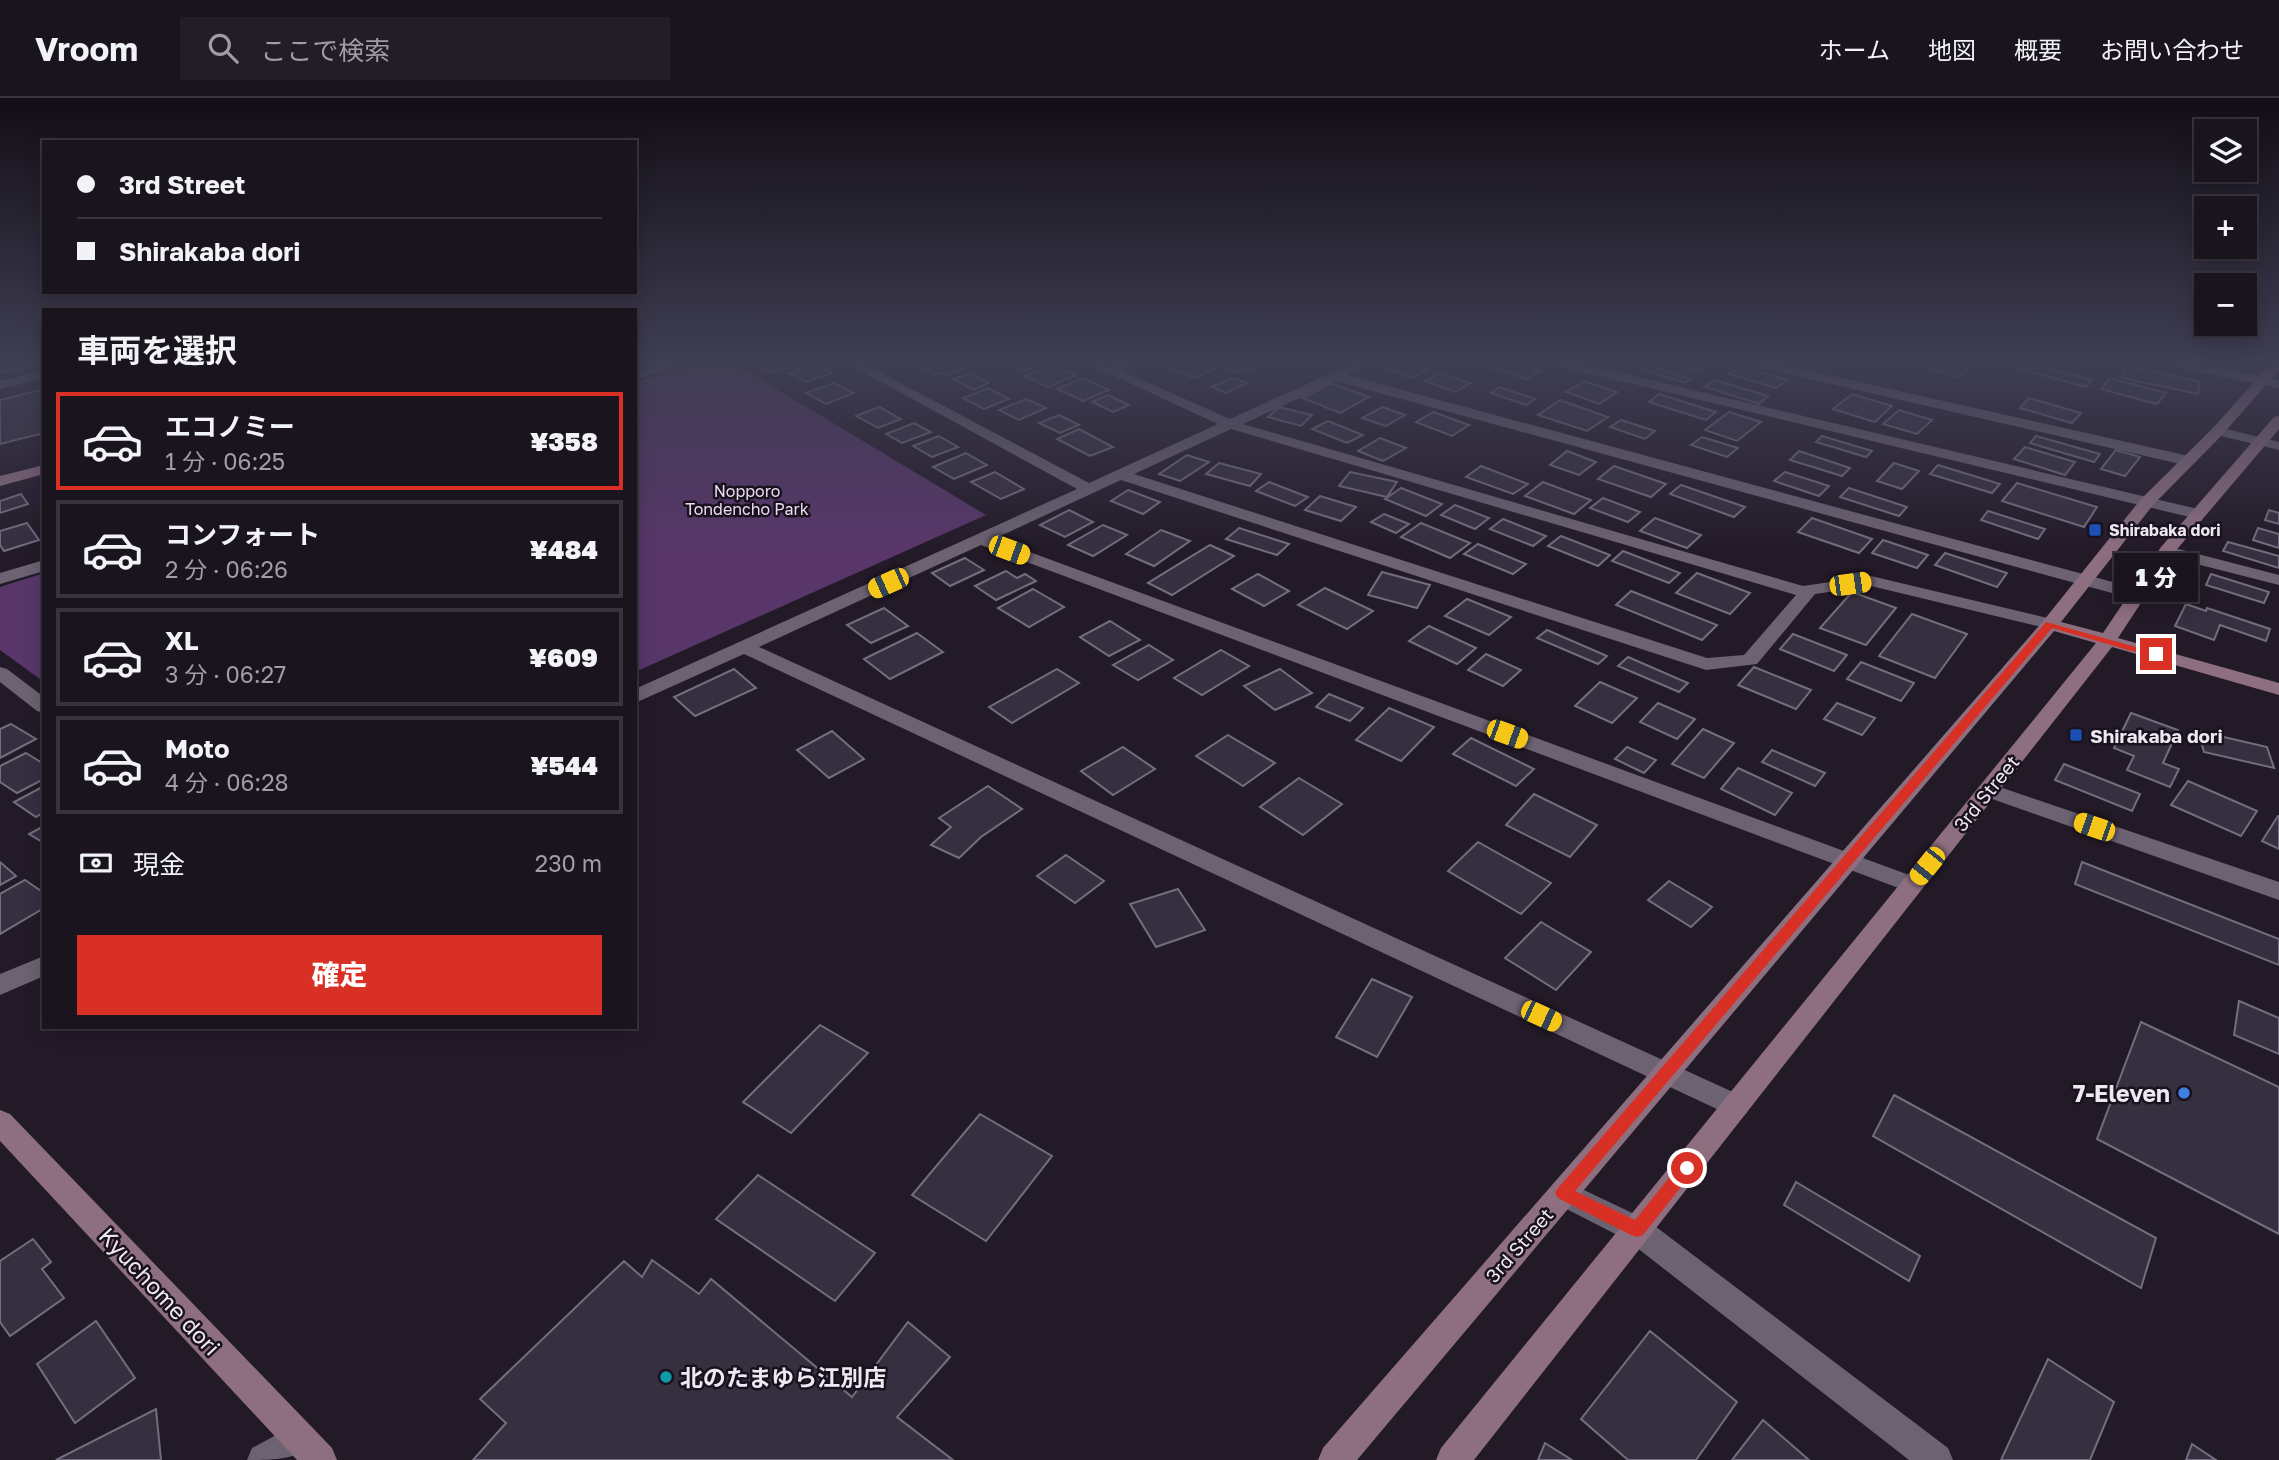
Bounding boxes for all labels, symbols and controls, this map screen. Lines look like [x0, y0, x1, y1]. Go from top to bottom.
search box [180, 17, 670, 80]
text: Vroom [35, 29, 138, 68]
icon: search [204, 29, 242, 67]
text: ここで検索 [260, 35, 390, 66]
text: ホーム [1819, 35, 1890, 64]
text: 地図 [1928, 35, 1976, 64]
text: 概要 [2014, 35, 2062, 64]
text: お問い合わせ [2100, 35, 2244, 64]
map controls [2194, 119, 2257, 336]
button: layers [2194, 119, 2257, 182]
text: 3rd Street [119, 169, 245, 200]
button: + [2194, 196, 2257, 259]
text: Shirakaba dori [119, 236, 300, 267]
button: − [2194, 273, 2257, 336]
text: 車両を選択 [77, 331, 237, 369]
icon: car [81, 410, 144, 473]
text: エコノミー [165, 411, 295, 442]
text: ¥358 [530, 426, 598, 457]
text: 1 分 · 06:25 [165, 447, 285, 475]
park label: Nopporo Tondencho Park [685, 481, 809, 519]
icon: car [81, 518, 144, 581]
text: コンフォート [165, 519, 320, 550]
place label: Shirabaka dori [2109, 520, 2221, 540]
marker: Shirabaka dori [2087, 522, 2103, 538]
car [986, 533, 1033, 567]
text: ¥484 [530, 534, 598, 565]
callout: 1 分 [2114, 552, 2198, 602]
text: 2 分 · 06:26 [165, 555, 288, 583]
text: 1 分 [2136, 563, 2176, 591]
car [865, 565, 912, 601]
car [1828, 571, 1873, 597]
text: XL [165, 625, 199, 656]
icon: car [81, 626, 144, 689]
route end [2140, 638, 2172, 670]
text: ¥609 [529, 642, 598, 673]
text: 3 分 · 06:27 [165, 660, 286, 688]
car [1484, 717, 1531, 751]
place label: Shirakaba dori [2090, 724, 2223, 747]
marker: Shirakaba dori [2068, 727, 2084, 743]
text: Moto [165, 733, 230, 764]
icon: car [81, 734, 144, 797]
text: ¥544 [530, 750, 598, 781]
street label: 3rd Street [1948, 750, 2024, 836]
text: 4 分 · 06:28 [165, 768, 289, 796]
car [2071, 810, 2118, 844]
car [1906, 843, 1949, 889]
icon: cash [77, 844, 115, 882]
text: 現金 [133, 849, 185, 880]
text: 230 m [535, 849, 602, 877]
button: 確定 [77, 935, 602, 1015]
car [1518, 998, 1565, 1034]
place label: 7-Eleven [2073, 1079, 2170, 1107]
marker: 7-Eleven [2176, 1085, 2192, 1101]
route start [1671, 1152, 1703, 1184]
street label: 3rd Street [1480, 1203, 1558, 1287]
street label: Kyuchome dori [94, 1221, 226, 1361]
place label: 北のたまゆら江別店 [680, 1363, 886, 1391]
marker: 北のたまゆら江別店 [658, 1369, 674, 1385]

